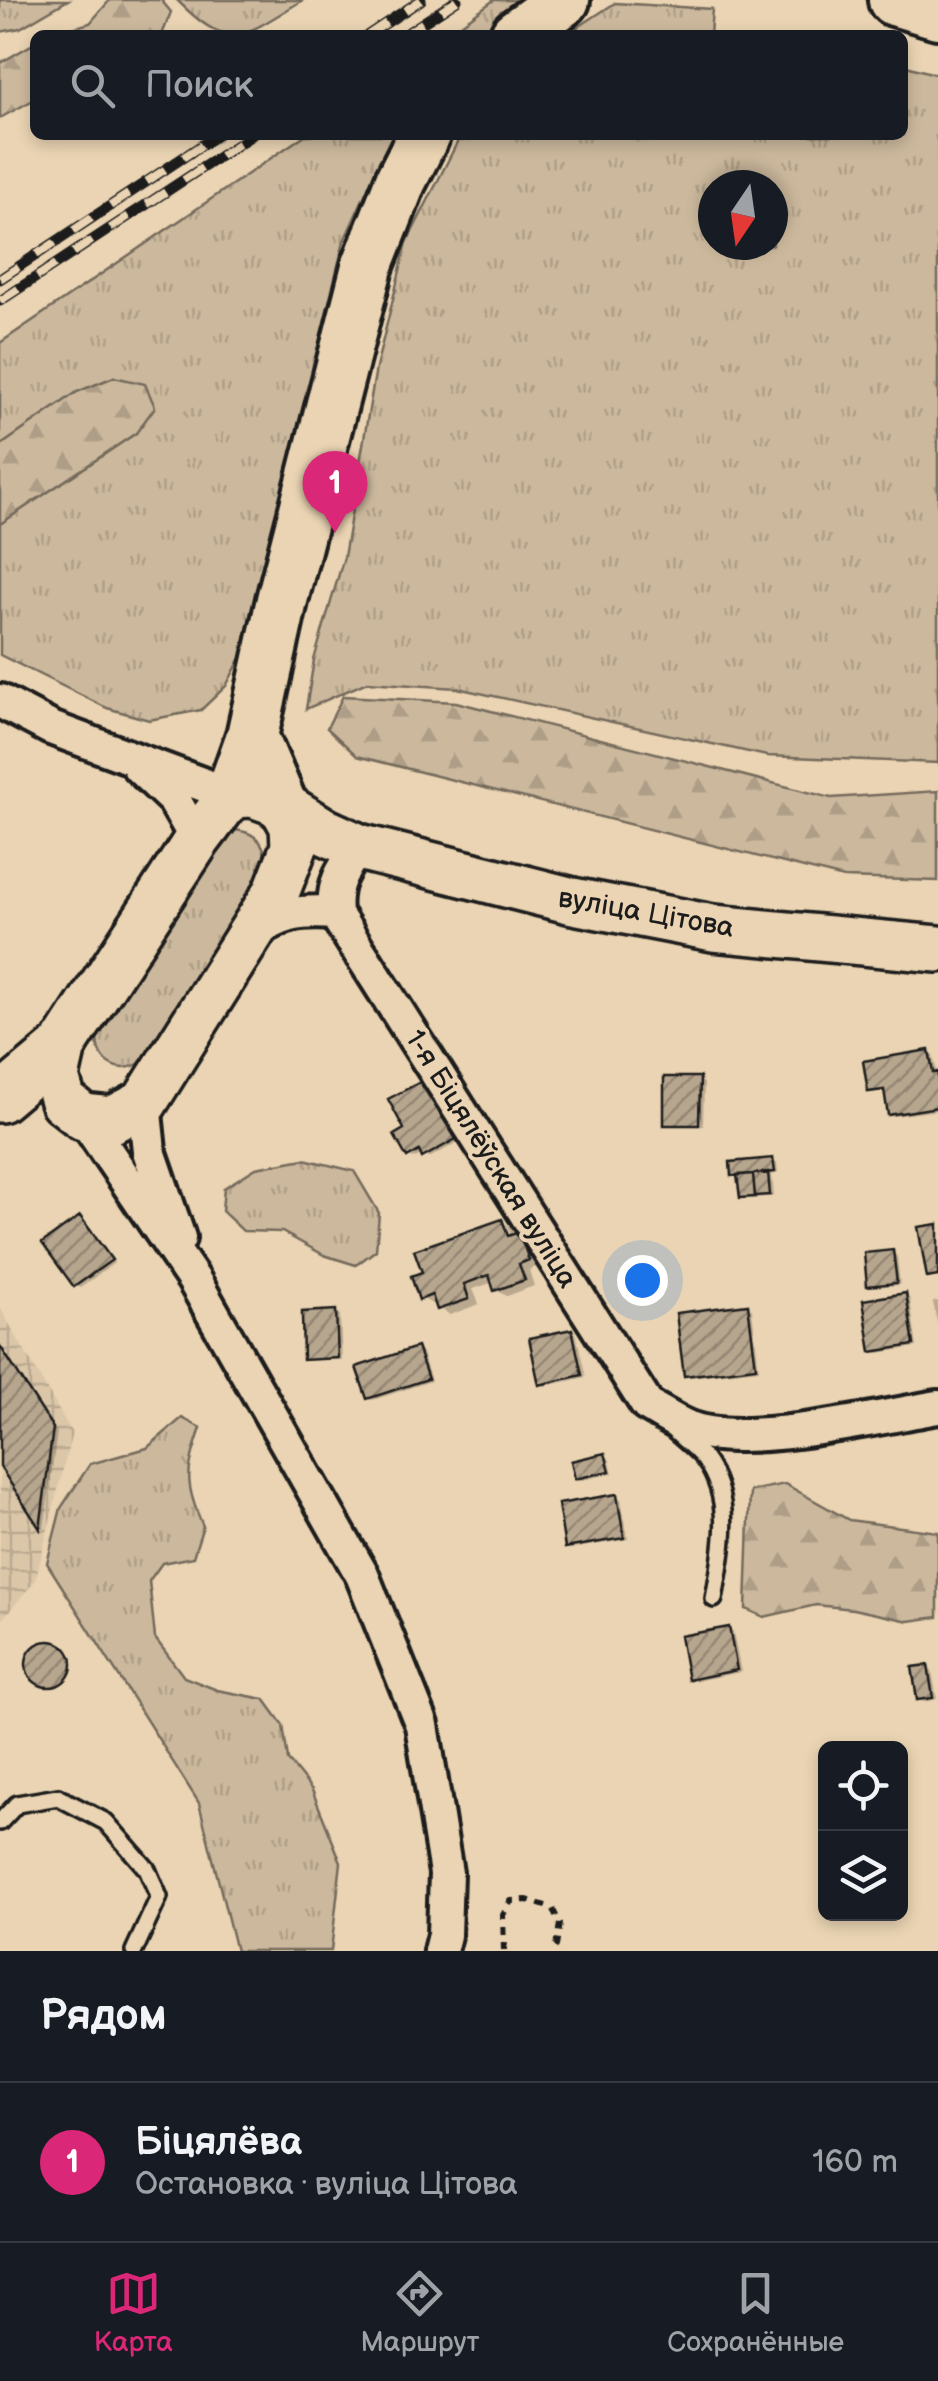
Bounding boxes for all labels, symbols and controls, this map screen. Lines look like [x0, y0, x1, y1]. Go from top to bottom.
search box [30, 30, 908, 140]
icon: search [65, 58, 120, 113]
text: Поиск [145, 63, 253, 108]
north arrow [698, 170, 788, 260]
pin: 1 [302, 450, 368, 533]
street label: вуліца Цітова [556, 881, 737, 945]
street label: 1-я Біцялёўская вуліца [398, 1024, 584, 1294]
your location [617, 1255, 668, 1306]
map controls [818, 1741, 908, 1921]
button: locate [818, 1741, 908, 1831]
button: layers [818, 1831, 908, 1921]
text: Рядом [40, 1991, 167, 2042]
text: Біцялёва [135, 2120, 302, 2165]
text: 1 [66, 2143, 79, 2182]
text: 160 m [812, 2143, 898, 2182]
text: Остановка · вуліца Цітова [135, 2165, 518, 2204]
tab: Карта [94, 2266, 173, 2359]
tab: Маршрут [360, 2266, 480, 2359]
tab: Сохранённые [667, 2266, 844, 2359]

